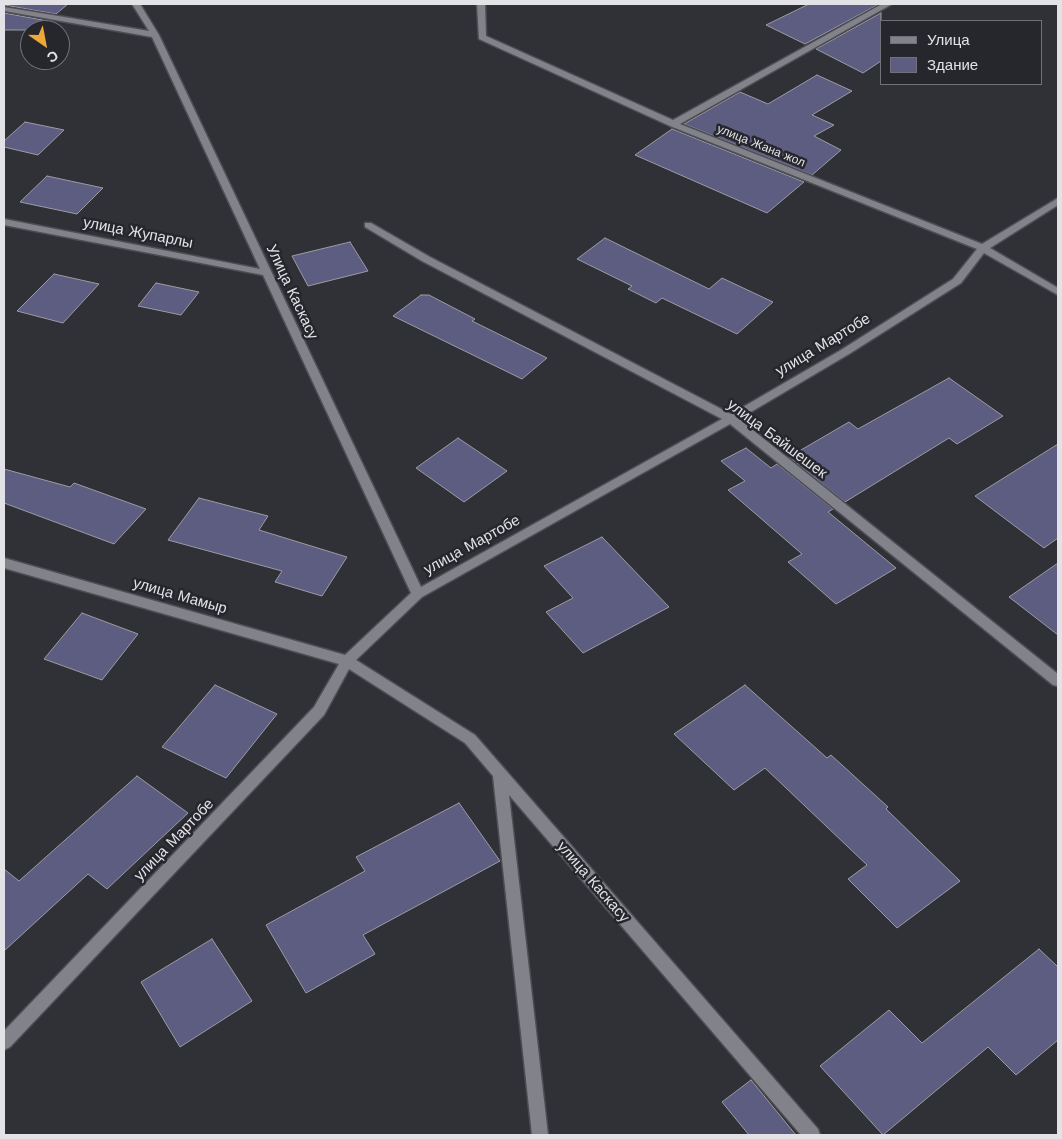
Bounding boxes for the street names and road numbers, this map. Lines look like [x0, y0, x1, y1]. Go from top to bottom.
street label: улица Жана жол [715, 122, 807, 170]
street label: улица Жупарлы [82, 214, 194, 252]
street label: Улица Каскасу [262, 242, 322, 342]
street label: улица Мартобе [772, 310, 874, 380]
street label: улица Байшешек [724, 396, 830, 482]
street label: улица Мартобе [421, 511, 523, 579]
street label: улица Мамыр [131, 574, 229, 618]
street label: улица Мартобе [130, 795, 218, 885]
street label: улица Каскасу [553, 838, 633, 926]

